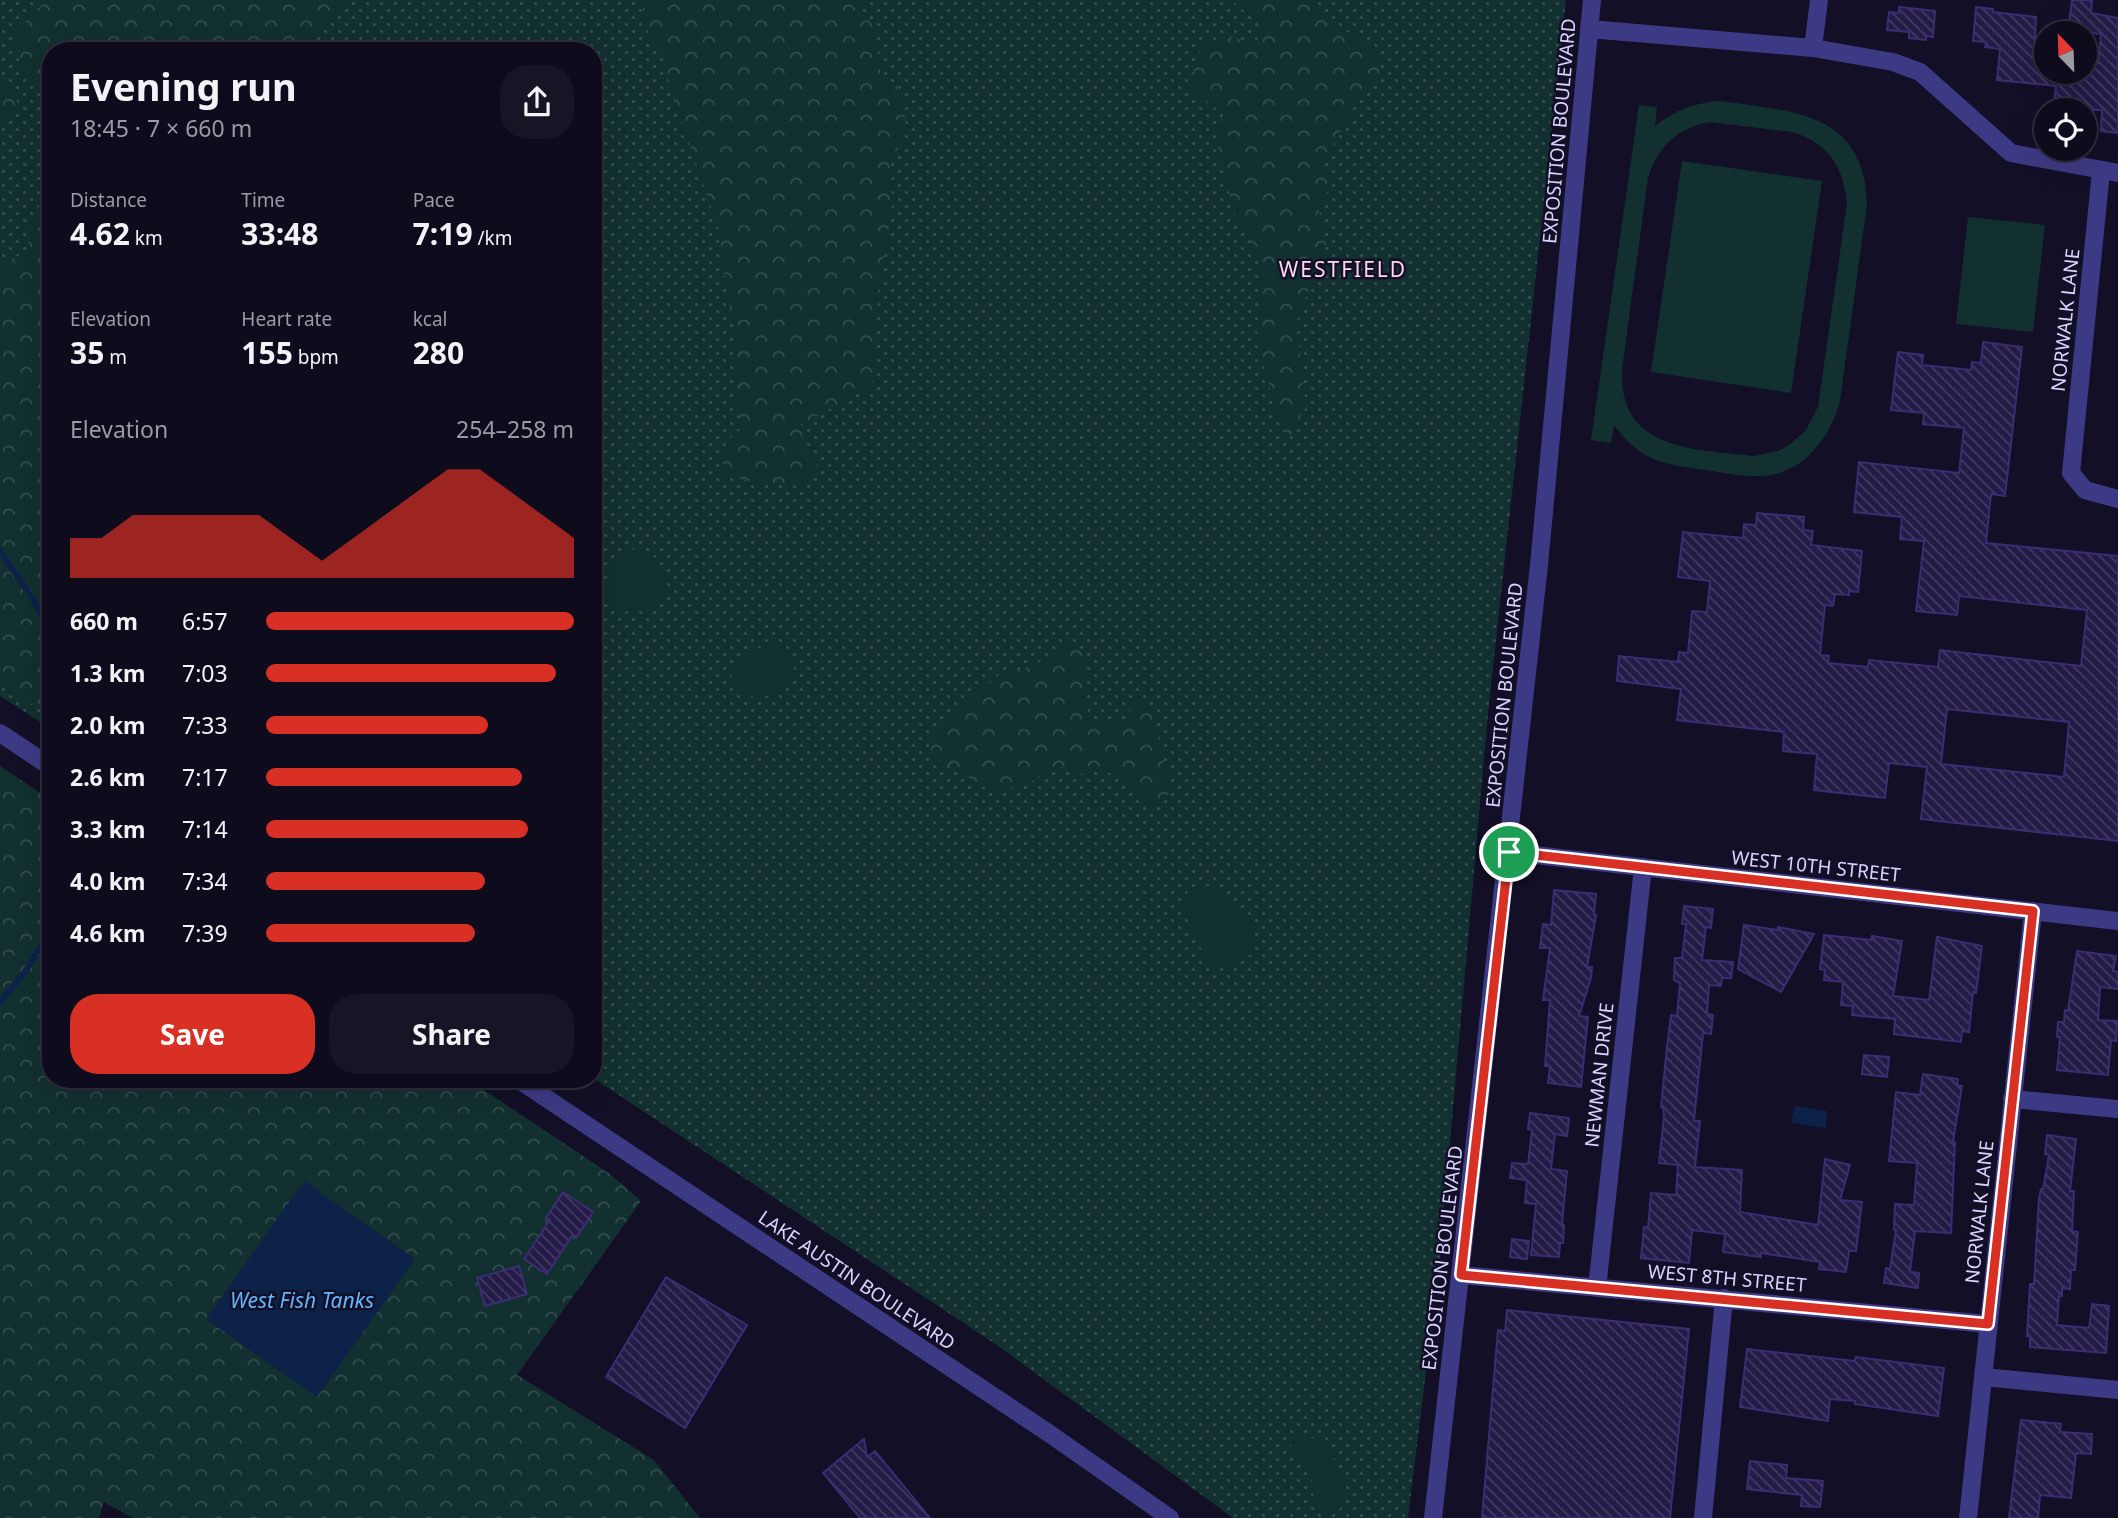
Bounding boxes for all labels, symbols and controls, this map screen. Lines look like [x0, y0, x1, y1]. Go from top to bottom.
street label: EXPOSITION BOULEVARD [1536, 17, 1582, 245]
north arrow [2034, 21, 2096, 84]
map controls [2034, 21, 2097, 161]
text: Evening run [70, 60, 297, 112]
button: share [500, 65, 574, 139]
button: locate [2034, 98, 2097, 161]
text: 18:45 · 7 × 660 m [70, 112, 252, 144]
text: Distance [70, 187, 147, 213]
text: Time [241, 187, 285, 213]
text: Pace [413, 187, 455, 213]
text: 4.62 [70, 213, 130, 254]
text: 33:48 [241, 213, 318, 254]
text: 7:19 [413, 213, 473, 254]
text: km [130, 225, 163, 251]
text: /km [473, 225, 513, 251]
street label: NORWALK LANE [2045, 247, 2085, 393]
district label: WESTFIELD [1279, 255, 1407, 283]
text: Elevation [70, 306, 151, 332]
text: Heart rate [241, 306, 332, 332]
text: kcal [413, 306, 447, 332]
text: 35 [70, 332, 104, 373]
text: 155 [241, 332, 293, 373]
text: 280 [413, 332, 464, 373]
text: m [104, 344, 127, 370]
text: bpm [293, 344, 339, 370]
text: Elevation [70, 413, 168, 445]
text: 254–258 m [456, 413, 574, 445]
street label: EXPOSITION BOULEVARD [1479, 581, 1529, 809]
text: 660 m [70, 605, 138, 637]
text: 6:57 [182, 605, 228, 637]
text: 1.3 km [70, 657, 145, 689]
text: 7:03 [182, 657, 228, 689]
text: 2.0 km [70, 709, 145, 741]
text: 7:33 [182, 709, 228, 741]
text: 2.6 km [70, 761, 145, 793]
text: 7:17 [182, 761, 228, 793]
text: 3.3 km [70, 813, 145, 845]
text: 7:14 [182, 813, 228, 845]
pin [1479, 822, 1539, 882]
icon: arrive [1490, 833, 1528, 871]
street label: WEST 10TH STREET [1730, 844, 1902, 888]
text: 4.0 km [70, 865, 145, 897]
text: 7:34 [182, 865, 228, 897]
text: 4.6 km [70, 917, 145, 949]
text: 7:39 [182, 917, 228, 949]
button: Save [70, 994, 315, 1074]
button: Share [329, 994, 574, 1074]
street label: NEWMAN DRIVE [1578, 1001, 1620, 1149]
street label: NORWALK LANE [1959, 1139, 1999, 1285]
street label: EXPOSITION BOULEVARD [1415, 1144, 1469, 1372]
street label: LAKE AUSTIN BOULEVARD [753, 1204, 961, 1356]
street label: WEST 8TH STREET [1647, 1258, 1808, 1298]
water label: West Fish Tanks [230, 1286, 374, 1314]

